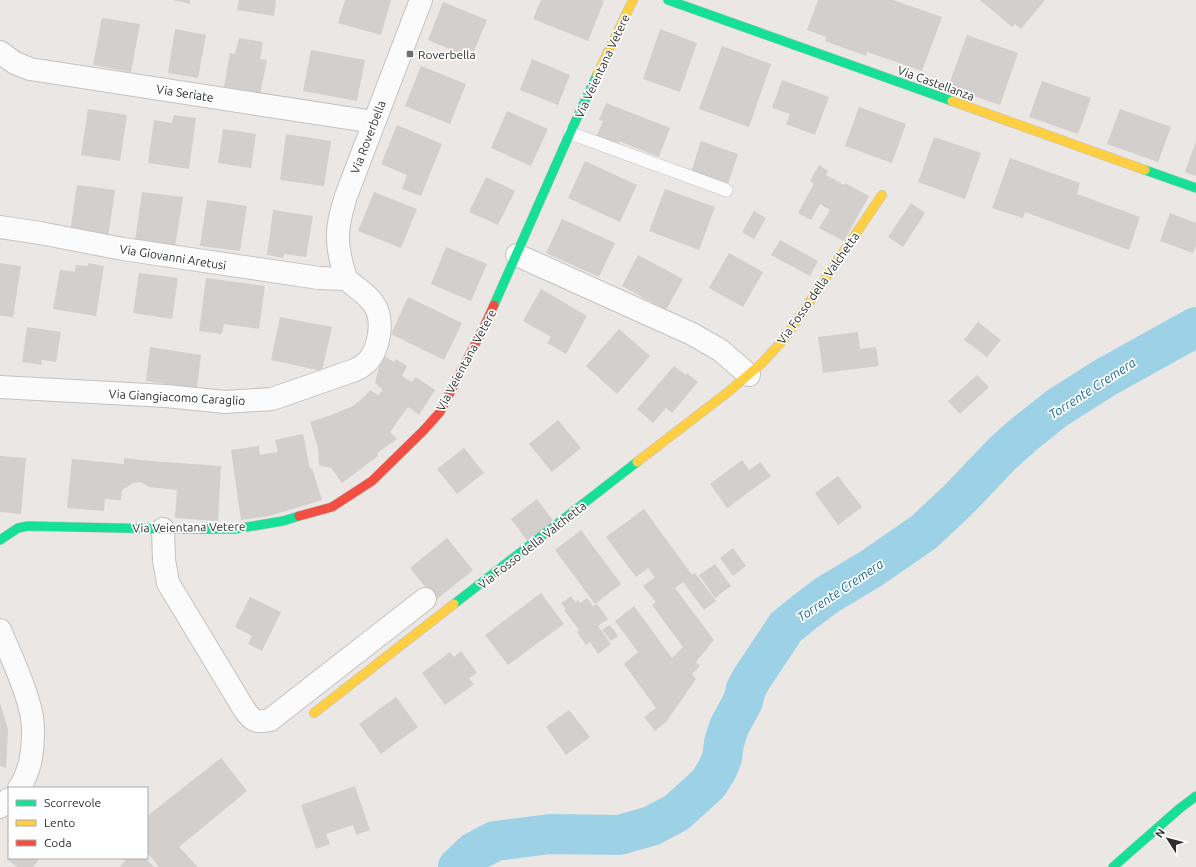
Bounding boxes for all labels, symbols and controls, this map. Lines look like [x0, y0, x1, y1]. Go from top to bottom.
street label: Via Veientana Vetere [572, 12, 632, 120]
place label: Roverbella [418, 48, 476, 61]
marker: Roverbella [405, 49, 415, 59]
street label: Via Castellanza [896, 63, 976, 103]
street label: Via Seriate [155, 82, 215, 104]
street label: Via Roverbella [348, 99, 388, 175]
street label: Via Fosso della Valchetta [774, 230, 862, 346]
street label: Via Giovanni Aretusi [119, 242, 227, 272]
street label: Via Veientana Vetere [434, 307, 498, 413]
water label: Torrente Cremera [1046, 355, 1138, 421]
street label: Via Giangiacomo Caraglio [108, 387, 246, 407]
street label: Via Fosso della Valchetta [475, 499, 589, 591]
street label: Via Veientana Vetere [132, 520, 246, 534]
water label: Torrente Cremera [794, 556, 886, 624]
legend [8, 787, 148, 859]
text: Scorrevole [44, 796, 101, 809]
text: Lento [44, 816, 75, 829]
north arrow [1148, 819, 1188, 859]
text: N [1153, 826, 1167, 840]
text: Coda [44, 836, 72, 849]

